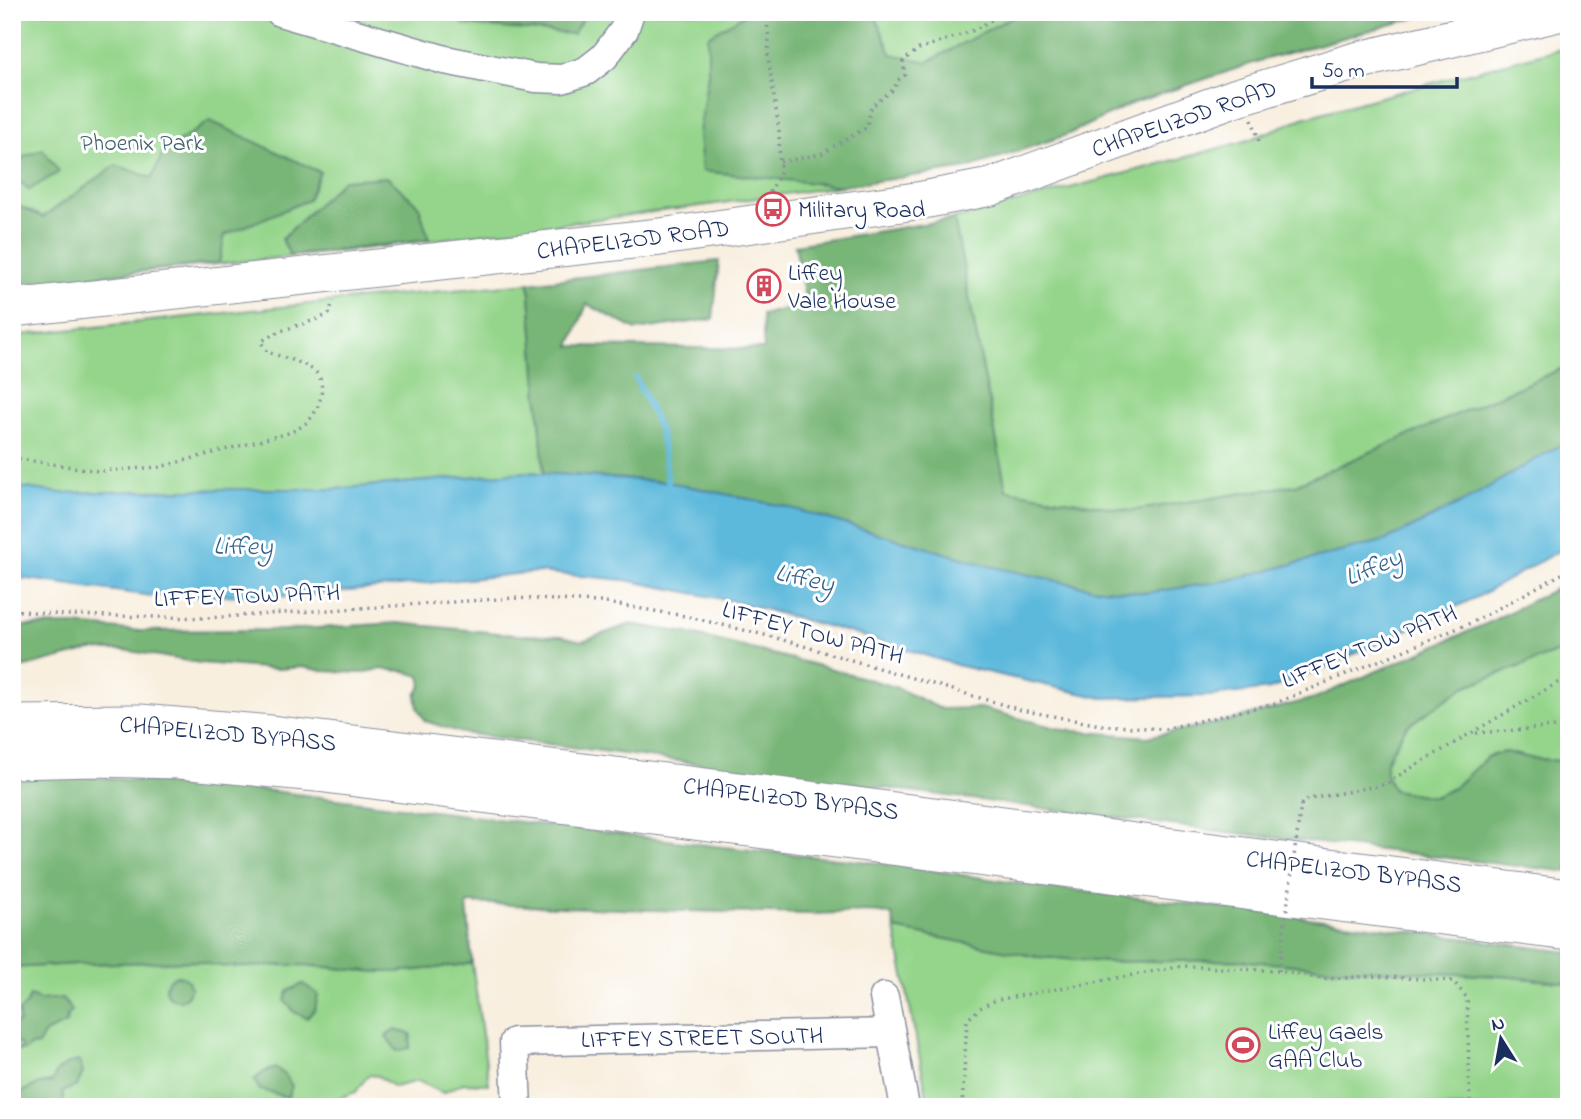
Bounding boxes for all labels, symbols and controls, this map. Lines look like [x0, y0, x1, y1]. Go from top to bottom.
scale bar [1312, 46, 1457, 90]
text: 50 m [1322, 57, 1365, 87]
street label: CHAPELIZOD ROAD [1087, 72, 1282, 168]
park label: Phoenix Park [80, 127, 204, 162]
bus stop icon: Military Road [754, 190, 792, 228]
place label: Military Road [798, 194, 926, 230]
street label: CHAPELIZOD ROAD [535, 212, 732, 271]
place label: Liffey Vale House [787, 257, 896, 320]
building icon: Liffey Vale House [745, 267, 783, 305]
water label: Liffey [213, 528, 273, 568]
water label: Liffey [1340, 540, 1409, 597]
water label: Liffey [771, 555, 838, 605]
street label: LIFFEY TOW PATH [153, 577, 341, 618]
street label: LIFFEY TOW PATH [718, 593, 907, 675]
street label: LIFFEY TOW PATH [1277, 597, 1463, 699]
street label: CHAPELIZOD BYPASS [118, 709, 338, 762]
street label: CHAPELIZOD BYPASS [681, 770, 901, 831]
street label: CHAPELIZOD BYPASS [1244, 843, 1464, 904]
north arrow [1466, 1004, 1536, 1074]
text: N [1489, 1010, 1507, 1039]
place label: Liffey Gaels GAA Club [1268, 1016, 1384, 1079]
street label: LIFFEY STREET SOUTH [581, 1020, 824, 1059]
sports icon: Liffey Gaels GAA Club [1224, 1026, 1262, 1064]

